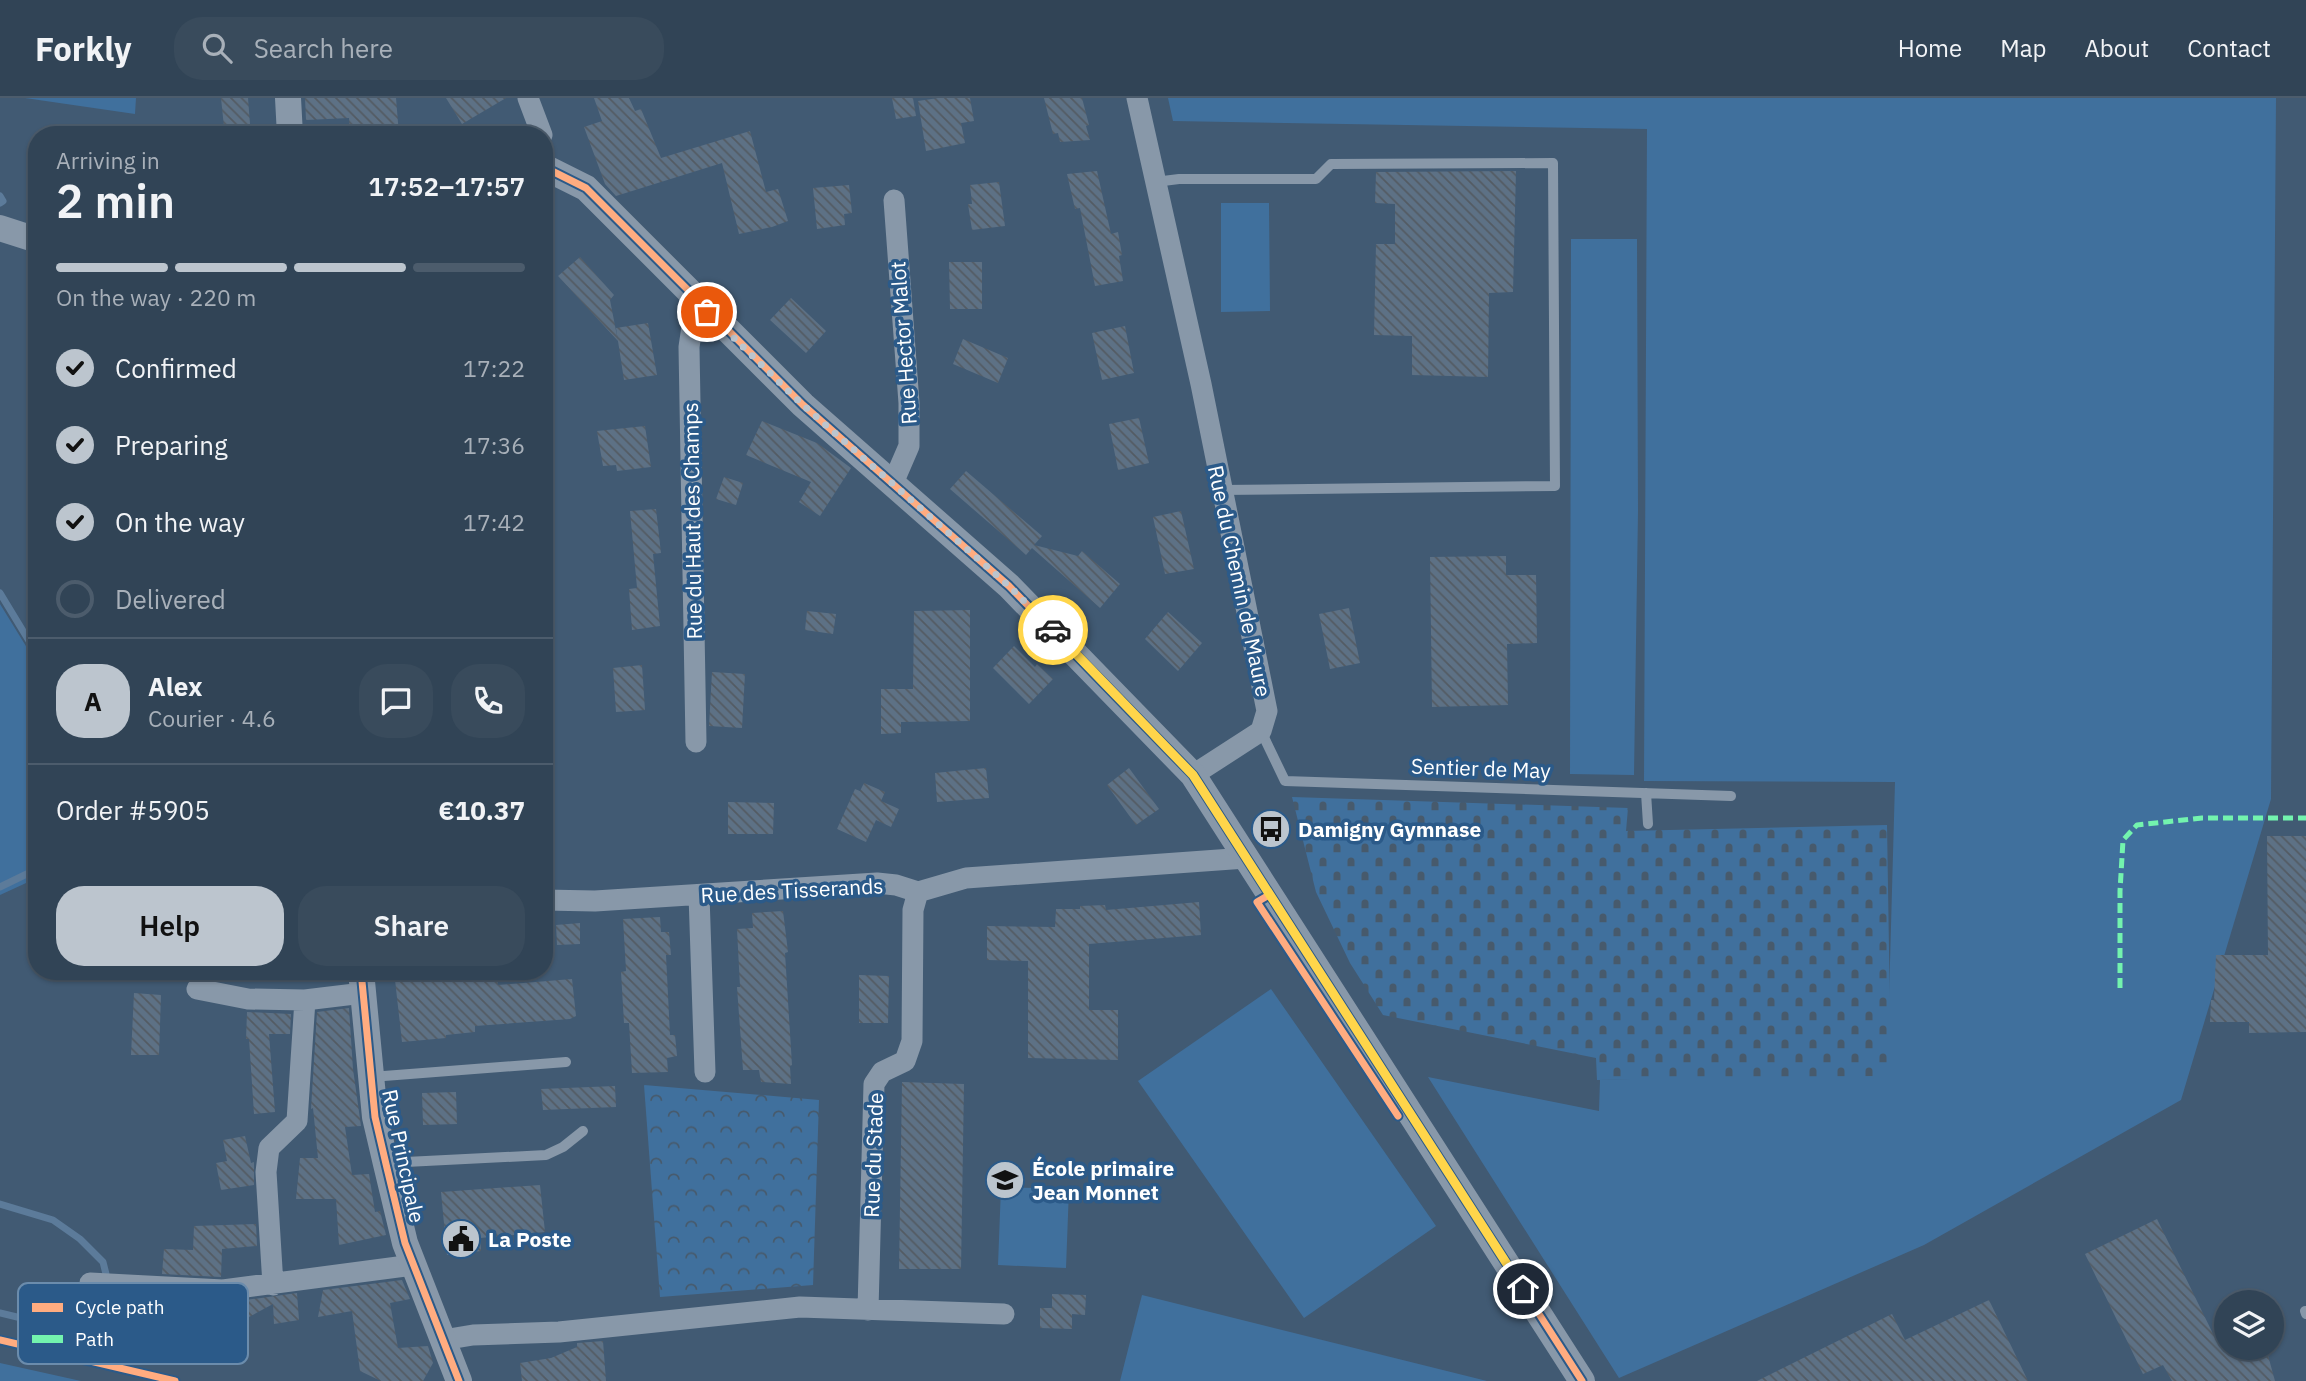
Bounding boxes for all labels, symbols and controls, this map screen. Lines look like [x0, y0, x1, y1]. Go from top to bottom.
search box [174, 17, 664, 80]
text: Forkly [35, 27, 132, 70]
icon: search [198, 29, 236, 67]
text: Search here [254, 31, 393, 65]
text: Home [1898, 32, 1962, 64]
text: Map [2000, 32, 2046, 64]
text: About [2084, 32, 2149, 64]
text: Contact [2187, 32, 2271, 64]
text: Arriving in [56, 145, 160, 175]
text: 17:52–17:57 [368, 169, 525, 203]
text: 2 min [56, 171, 175, 231]
street label: Rue Hector Malot [883, 260, 923, 426]
text: On the way · 220 m [56, 282, 256, 312]
pin [677, 282, 737, 342]
icon: bag [688, 293, 726, 331]
icon: check [56, 349, 94, 387]
text: Confirmed [115, 351, 237, 385]
text: 17:22 [463, 353, 525, 383]
street label: Rue du Haut des Champs [676, 402, 708, 640]
icon: check [56, 426, 94, 464]
text: Preparing [115, 428, 228, 462]
text: 17:36 [463, 430, 525, 460]
street label: Rue du Chemin de Maure [1202, 463, 1278, 699]
icon: check [56, 503, 94, 541]
text: On the way [115, 505, 245, 539]
text: 17:42 [463, 507, 525, 537]
text: Delivered [115, 582, 226, 616]
courier [1018, 595, 1088, 665]
icon: car [1034, 611, 1072, 649]
button: chat [359, 664, 433, 738]
button: phone [451, 664, 525, 738]
text: Alex [148, 669, 202, 703]
text: A [84, 684, 102, 718]
text: Courier · 4.6 [148, 703, 276, 733]
street label: Sentier de May [1411, 752, 1552, 784]
text: Order #5905 [56, 793, 210, 827]
text: €10.37 [438, 793, 525, 827]
bus stop icon: Damigny Gymnase [1250, 808, 1292, 850]
place label: Damigny Gymnase [1298, 815, 1482, 843]
street label: Rue des Tisserands [700, 871, 884, 909]
button: Help [56, 886, 284, 966]
button: Share [298, 886, 525, 966]
street label: Rue Principale [376, 1087, 432, 1225]
street label: Rue du Stade [857, 1092, 889, 1218]
place label: École primaire Jean Monnet [1032, 1154, 1175, 1206]
school or university icon: École primaire Jean Monnet [984, 1159, 1026, 1201]
public building icon: La Poste [440, 1218, 482, 1260]
place label: La Poste [488, 1225, 572, 1253]
pin [1493, 1259, 1553, 1319]
icon: home [1504, 1270, 1542, 1308]
legend [18, 1283, 248, 1364]
map controls [2214, 1290, 2284, 1360]
button: layers [2214, 1290, 2284, 1360]
text: Cycle path [75, 1295, 164, 1319]
text: Path [75, 1327, 114, 1351]

